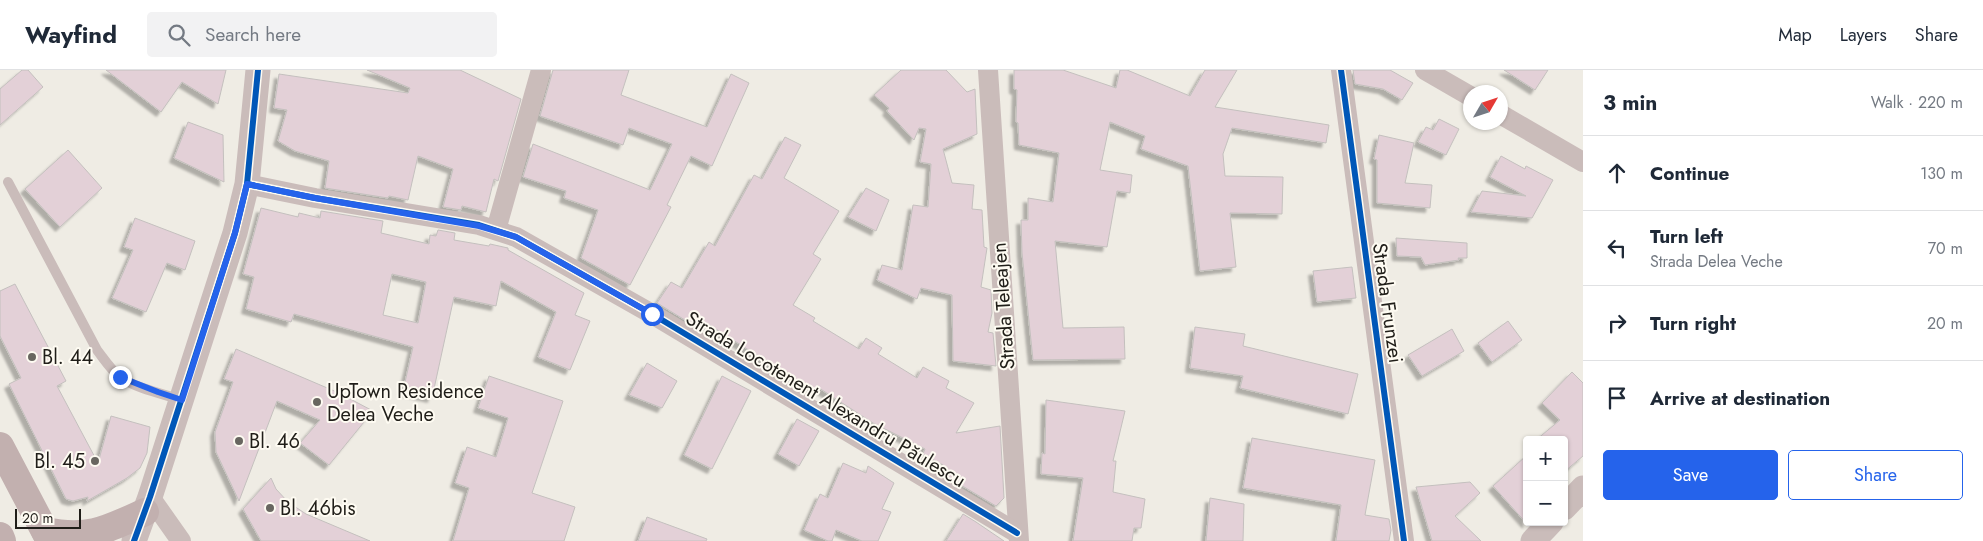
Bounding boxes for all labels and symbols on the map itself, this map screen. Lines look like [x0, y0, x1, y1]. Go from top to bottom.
north arrow [1463, 85, 1508, 130]
street label: Strada Frunzei [1365, 241, 1410, 365]
street label: Strada Teleajen [985, 242, 1022, 370]
route start [641, 303, 664, 326]
street label: Strada Locotenent Alexandru Păulescu [680, 304, 971, 495]
place label: Bl. 44 [42, 343, 93, 372]
marker: Bl. 44 [26, 351, 38, 363]
route end [109, 366, 132, 389]
place label: UpTown Residence Delea Veche [327, 377, 484, 429]
marker: UpTown Residence Delea Veche [311, 396, 323, 408]
place label: Bl. 46 [249, 427, 300, 456]
marker: Bl. 46 [233, 435, 245, 447]
place label: Bl. 45 [34, 447, 85, 476]
marker: Bl. 45 [89, 455, 101, 467]
place label: Bl. 46bis [280, 494, 356, 523]
marker: Bl. 46bis [264, 502, 276, 514]
scale bar [15, 506, 81, 529]

